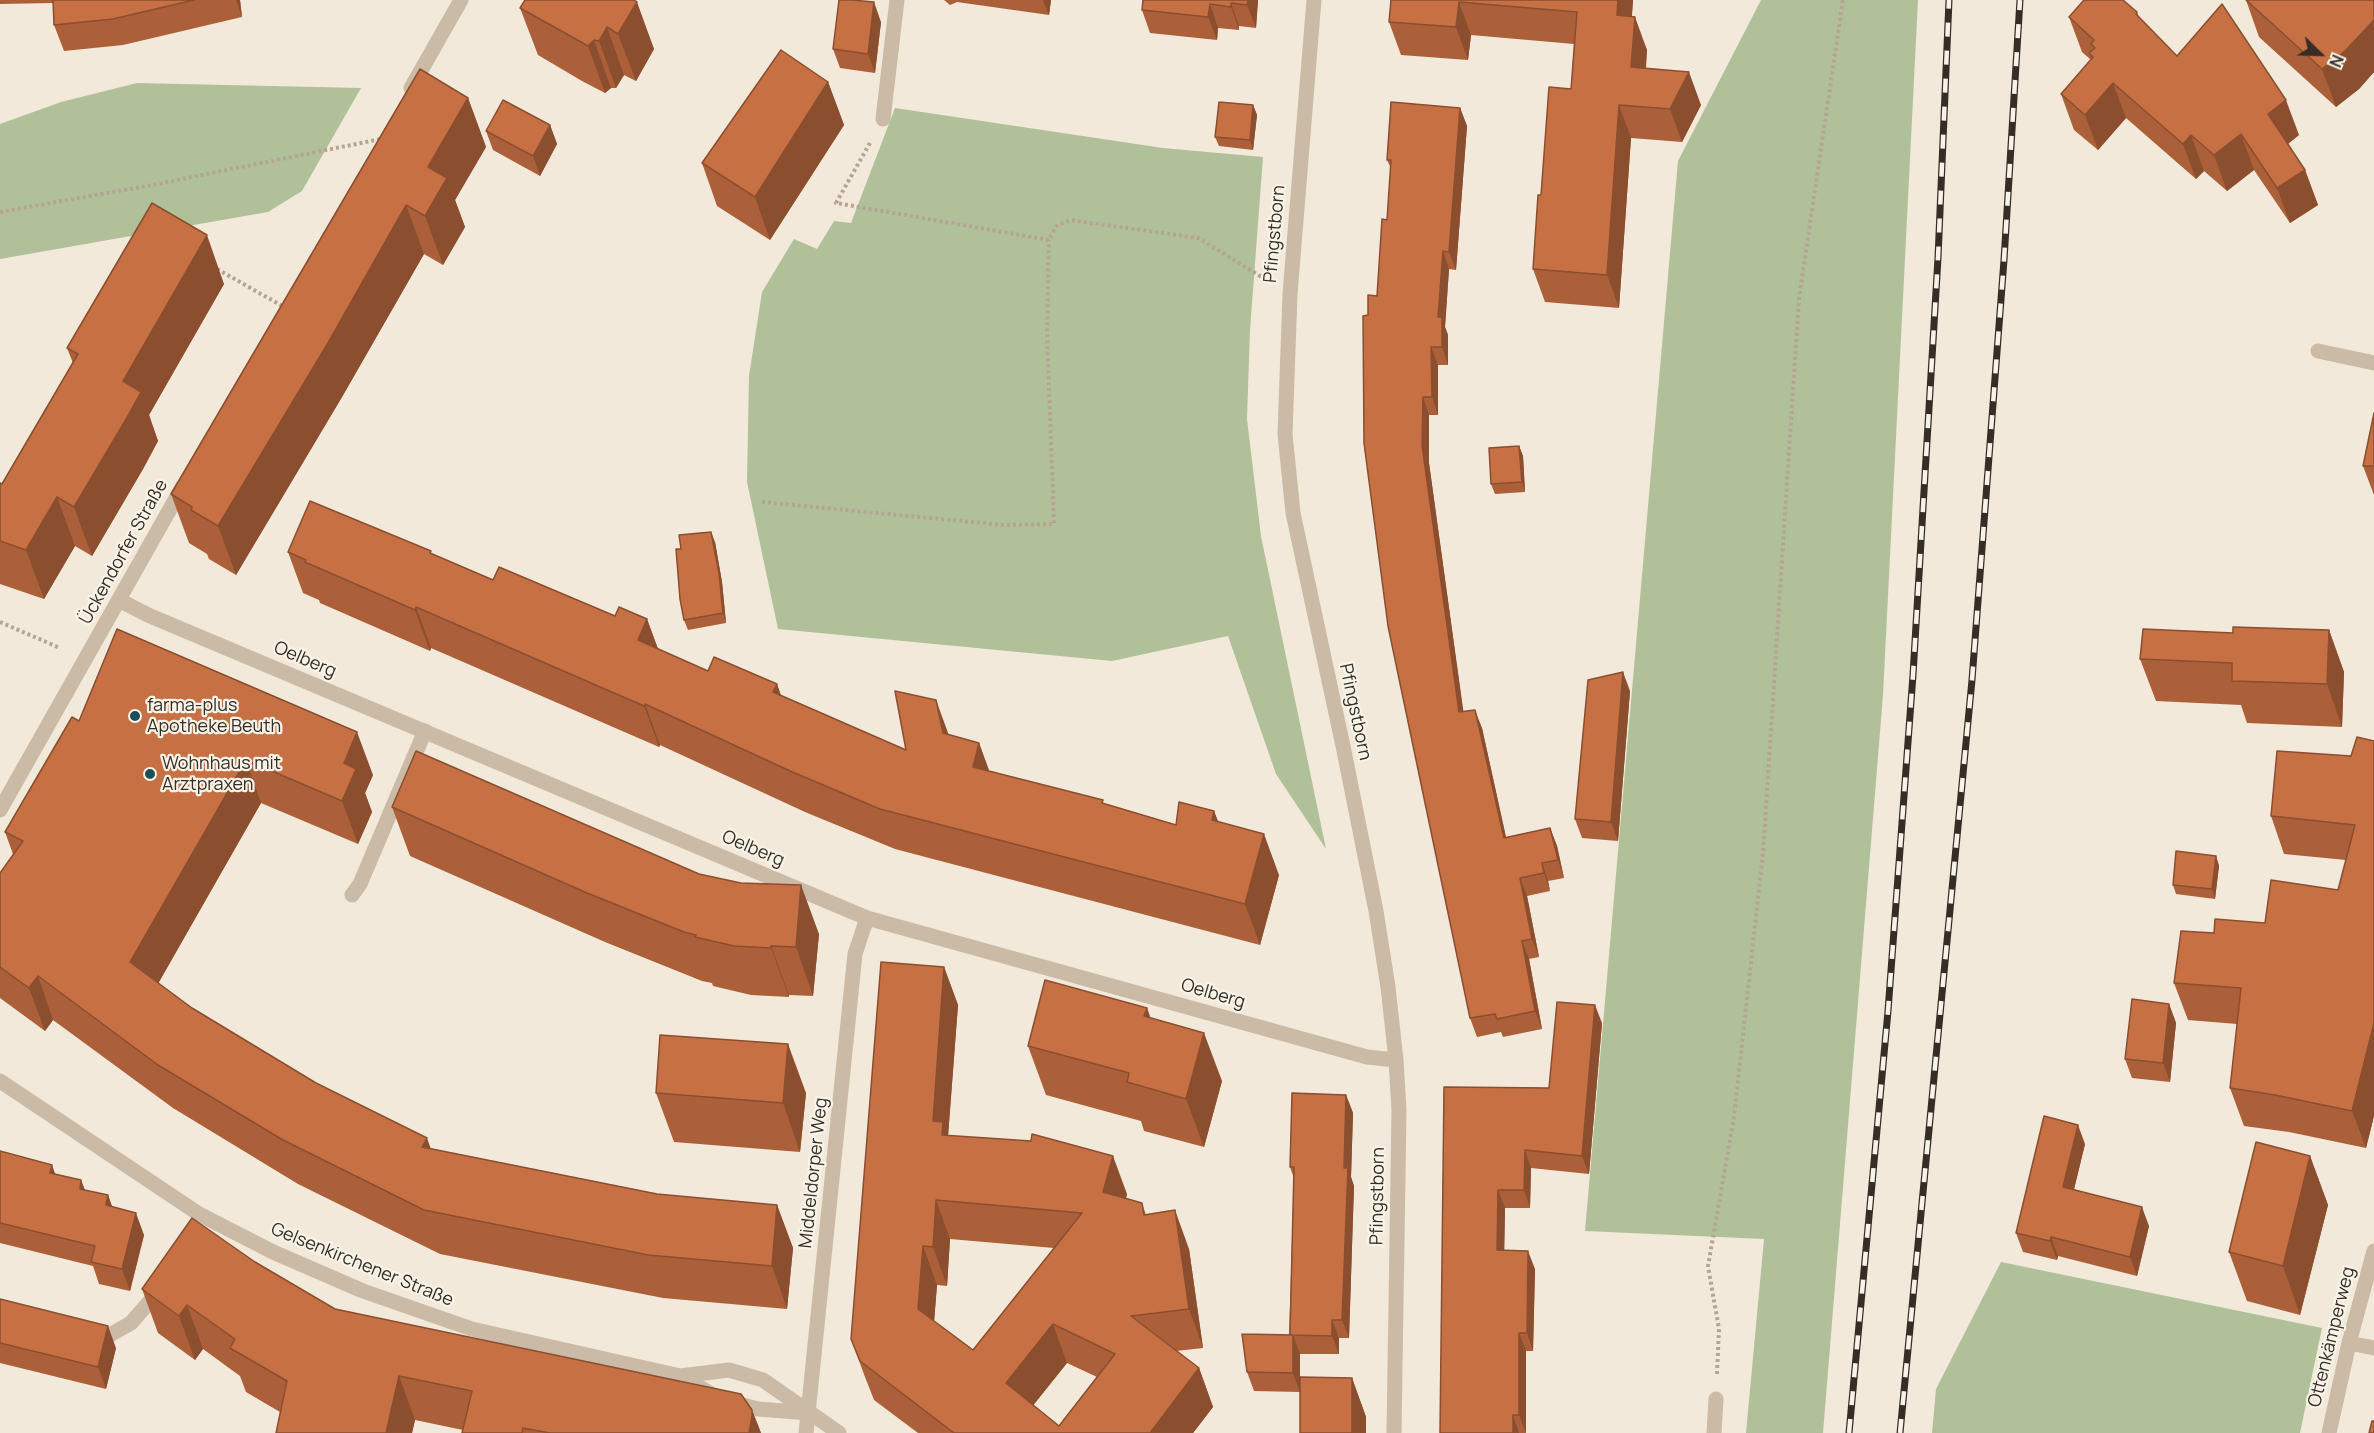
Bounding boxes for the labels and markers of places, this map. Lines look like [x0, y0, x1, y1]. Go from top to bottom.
place label: farma-plus Apotheke Beuth [147, 695, 281, 738]
marker: farma-plus Apotheke Beuth [128, 709, 142, 723]
place label: Wohnhaus mit Arztpraxen [162, 753, 281, 795]
marker: Wohnhaus mit Arztpraxen [143, 767, 157, 781]

